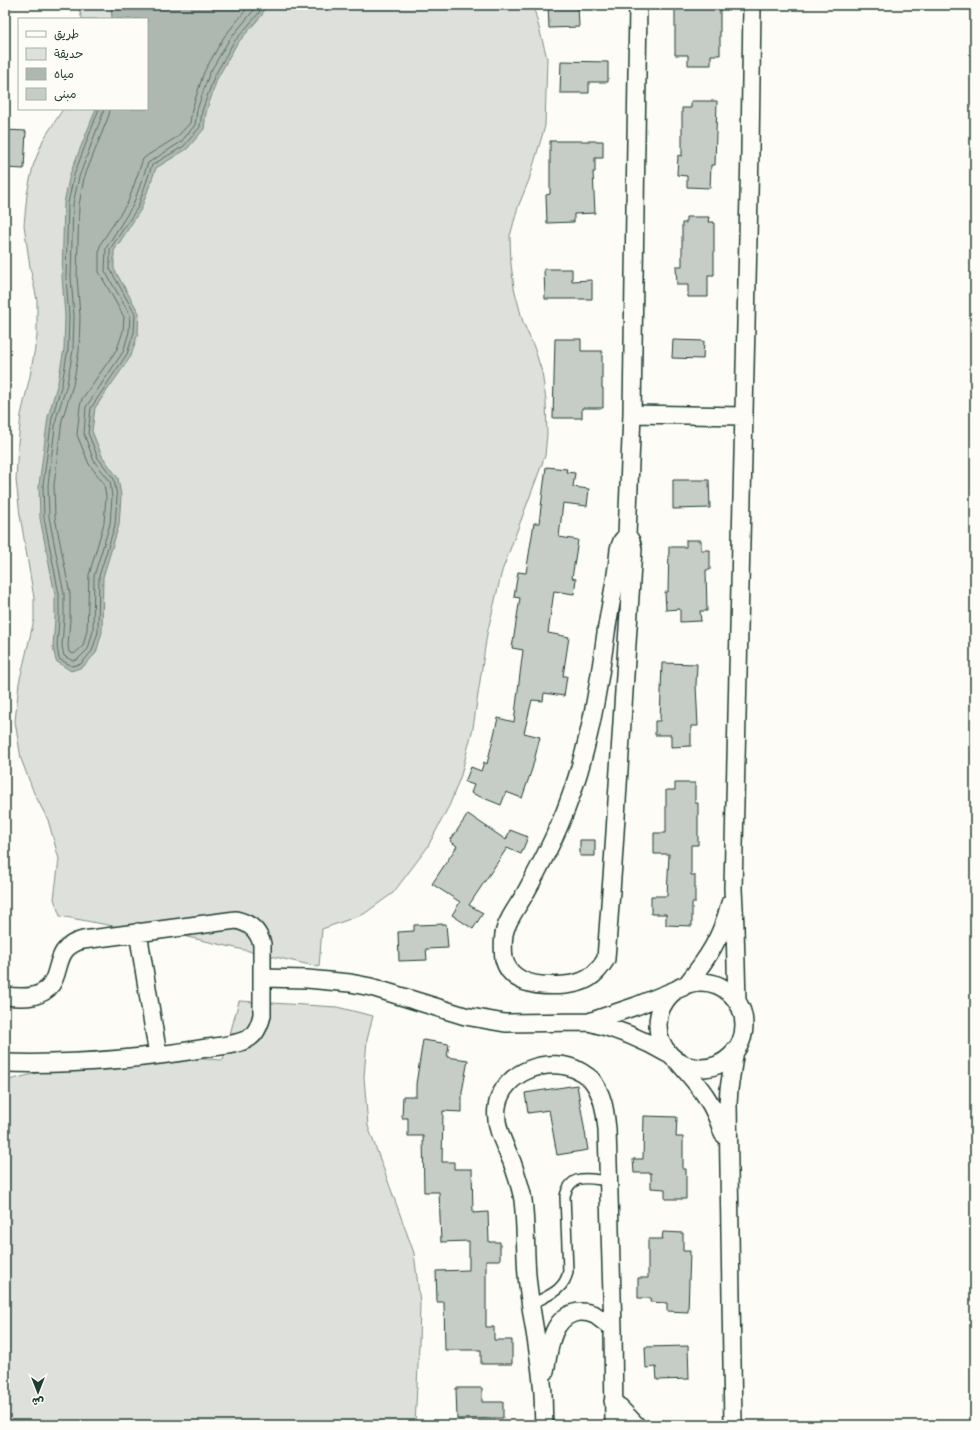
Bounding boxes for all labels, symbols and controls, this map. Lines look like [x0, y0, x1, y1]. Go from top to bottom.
legend [18, 18, 148, 110]
text: طريق [54, 24, 79, 42]
text: حديقة [54, 44, 83, 62]
text: مياه [54, 64, 74, 82]
text: مبنى [54, 84, 77, 102]
north arrow [18, 1372, 58, 1412]
text: ش [32, 1394, 44, 1411]

